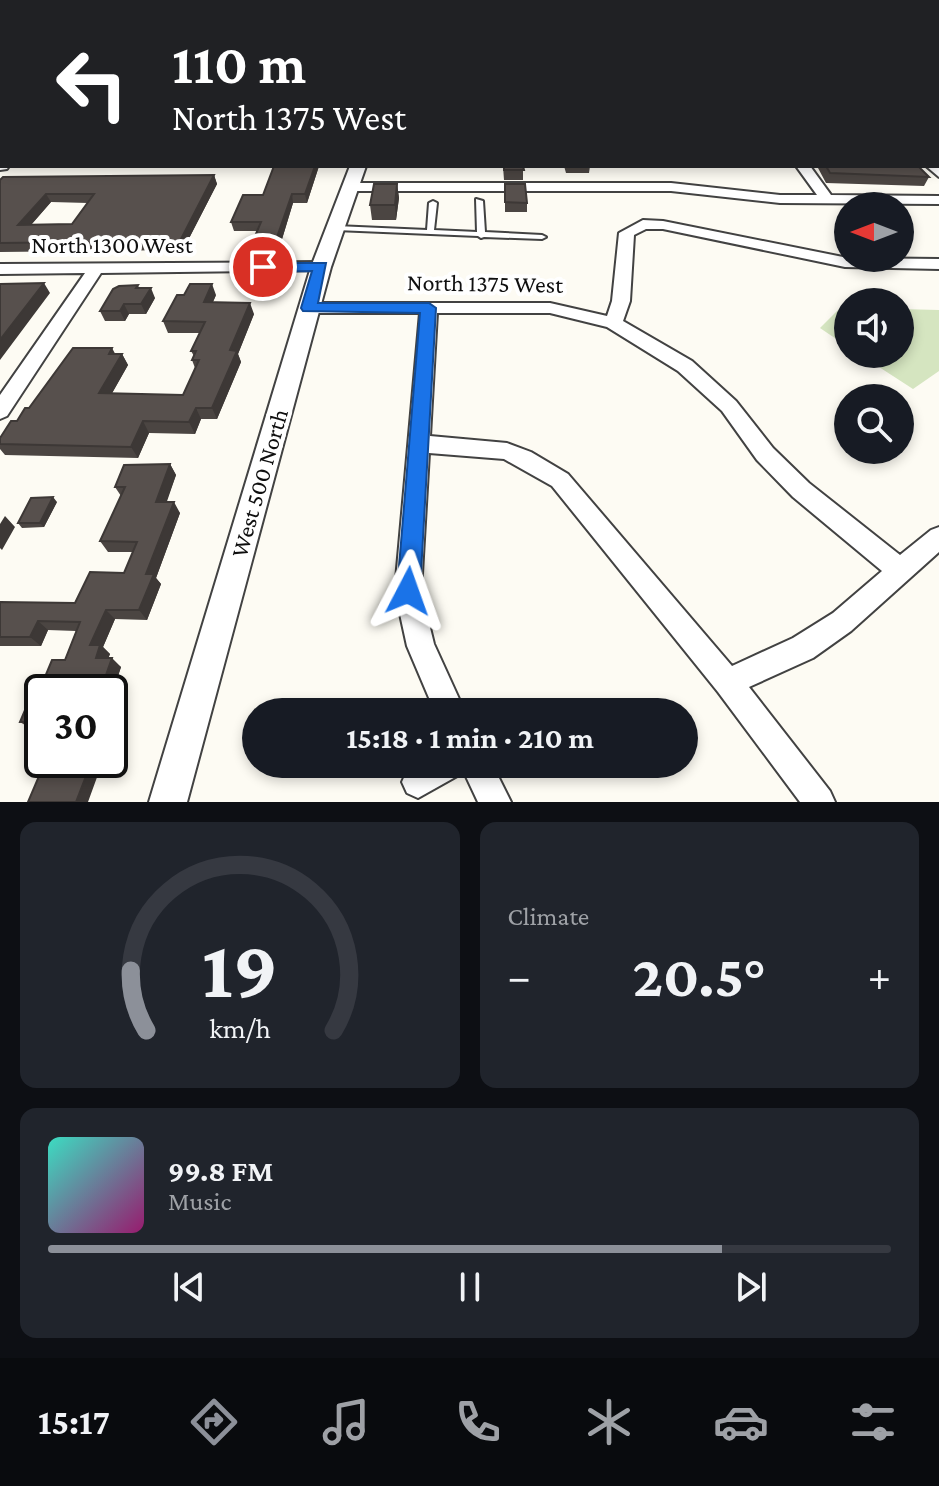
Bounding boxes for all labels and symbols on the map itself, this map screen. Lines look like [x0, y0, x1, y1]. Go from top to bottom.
north arrow [834, 192, 914, 272]
street label: North 1300 West [31, 231, 194, 258]
pin [229, 233, 297, 301]
street label: North 1375 West [407, 268, 564, 298]
street label: West 500 North [225, 405, 293, 560]
position arrow [366, 549, 450, 633]
speed limit sign: 30 [24, 674, 128, 778]

